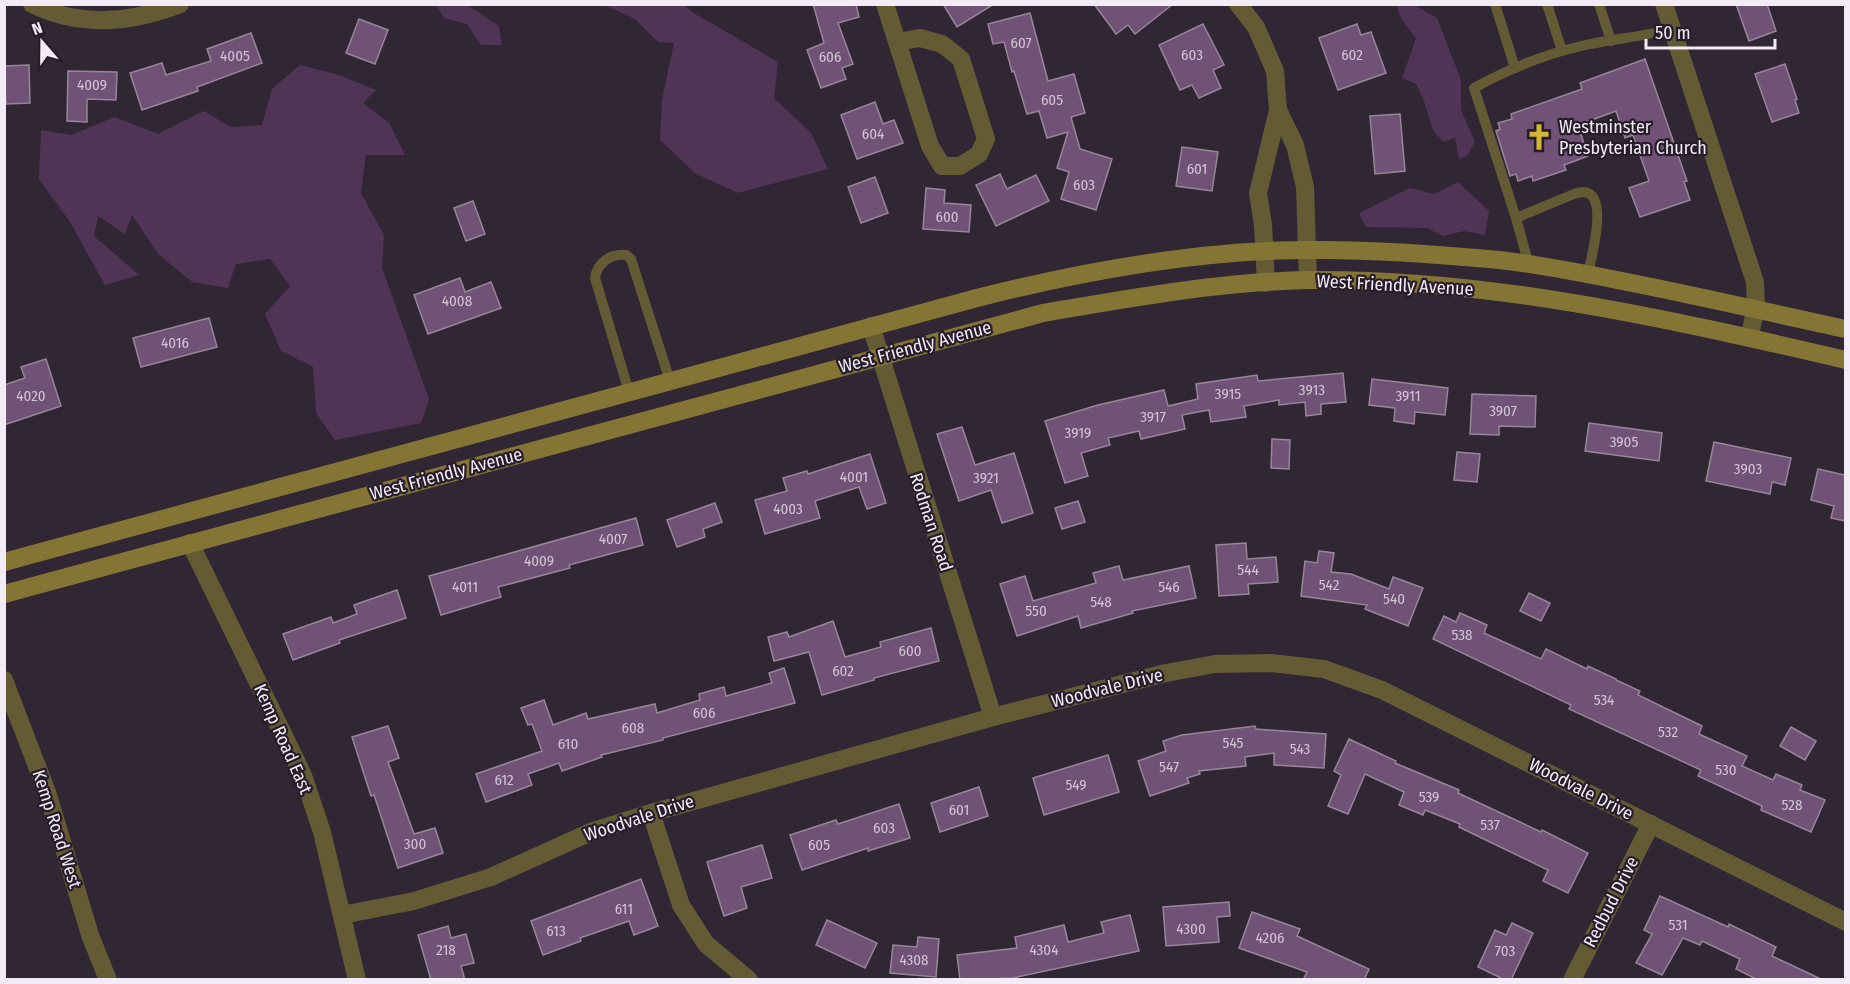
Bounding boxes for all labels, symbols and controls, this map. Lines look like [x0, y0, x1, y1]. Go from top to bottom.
north arrow [12, 12, 72, 72]
scale bar [1646, 12, 1775, 50]
text: N [29, 18, 45, 39]
text: 50 m [1655, 22, 1691, 44]
house number: 607 [1010, 34, 1032, 52]
house number: 603 [1181, 46, 1203, 64]
house number: 602 [1341, 46, 1363, 64]
house number: 4005 [220, 47, 250, 65]
house number: 606 [819, 48, 841, 66]
house number: 4009 [77, 76, 107, 94]
house number: 605 [1041, 91, 1063, 109]
place label: Westminster Presbyterian Church [1559, 116, 1707, 159]
church icon: Westminster Presbyterian Church [1524, 122, 1554, 152]
house number: 604 [862, 125, 884, 143]
house number: 601 [1187, 160, 1207, 178]
house number: 603 [1073, 176, 1095, 194]
house number: 600 [935, 208, 959, 226]
street label: West Friendly Avenue [1316, 270, 1474, 300]
house number: 4008 [442, 292, 472, 310]
street label: West Friendly Avenue [836, 316, 994, 378]
house number: 4016 [161, 334, 189, 352]
house number: 3913 [1299, 381, 1325, 399]
house number: 3915 [1215, 385, 1241, 403]
house number: 4020 [16, 387, 46, 405]
house number: 3911 [1395, 387, 1421, 405]
house number: 3907 [1489, 402, 1517, 420]
house number: 3917 [1140, 408, 1166, 426]
house number: 3919 [1065, 424, 1091, 442]
house number: 3905 [1610, 433, 1638, 451]
street label: West Friendly Avenue [367, 443, 525, 505]
house number: 3903 [1734, 460, 1762, 478]
house number: 4001 [840, 468, 868, 486]
house number: 3921 [973, 469, 999, 487]
street label: Rodman Road [905, 470, 957, 574]
house number: 4003 [773, 500, 803, 518]
house number: 4007 [599, 530, 627, 548]
house number: 4009 [524, 552, 554, 570]
house number: 544 [1237, 561, 1259, 579]
house number: 542 [1319, 576, 1340, 594]
house number: 4011 [452, 578, 478, 596]
house number: 546 [1158, 578, 1180, 596]
house number: 540 [1383, 590, 1405, 608]
house number: 548 [1090, 593, 1112, 611]
house number: 550 [1025, 602, 1047, 620]
house number: 538 [1451, 626, 1473, 644]
house number: 600 [898, 642, 922, 660]
house number: 602 [832, 662, 854, 680]
street label: Woodvale Drive [1049, 663, 1165, 712]
street label: Kemp Road East [249, 681, 317, 797]
house number: 534 [1594, 691, 1614, 709]
house number: 606 [693, 704, 715, 722]
house number: 608 [622, 719, 644, 737]
house number: 532 [1658, 723, 1678, 741]
house number: 545 [1223, 734, 1244, 752]
house number: 610 [558, 735, 578, 753]
house number: 543 [1290, 740, 1311, 758]
street label: Woodvale Drive [1525, 753, 1637, 825]
house number: 547 [1159, 758, 1179, 776]
house number: 530 [1715, 761, 1737, 779]
street label: Kemp Road West [28, 767, 87, 891]
house number: 612 [494, 771, 514, 789]
house number: 549 [1065, 776, 1087, 794]
house number: 539 [1419, 788, 1439, 806]
street label: Woodvale Drive [581, 790, 697, 846]
house number: 528 [1782, 796, 1802, 814]
house number: 601 [949, 801, 969, 819]
house number: 537 [1480, 816, 1500, 834]
house number: 603 [873, 819, 895, 837]
house number: 300 [404, 835, 426, 853]
house number: 605 [808, 836, 830, 854]
street label: Redbud Drive [1579, 853, 1643, 951]
house number: 611 [615, 900, 633, 918]
house number: 531 [1668, 916, 1688, 934]
house number: 4300 [1176, 920, 1206, 938]
house number: 613 [546, 922, 566, 940]
house number: 4206 [1256, 929, 1284, 947]
house number: 218 [436, 941, 456, 959]
house number: 4304 [1030, 941, 1058, 959]
house number: 703 [1495, 942, 1515, 960]
house number: 4308 [899, 951, 929, 969]

